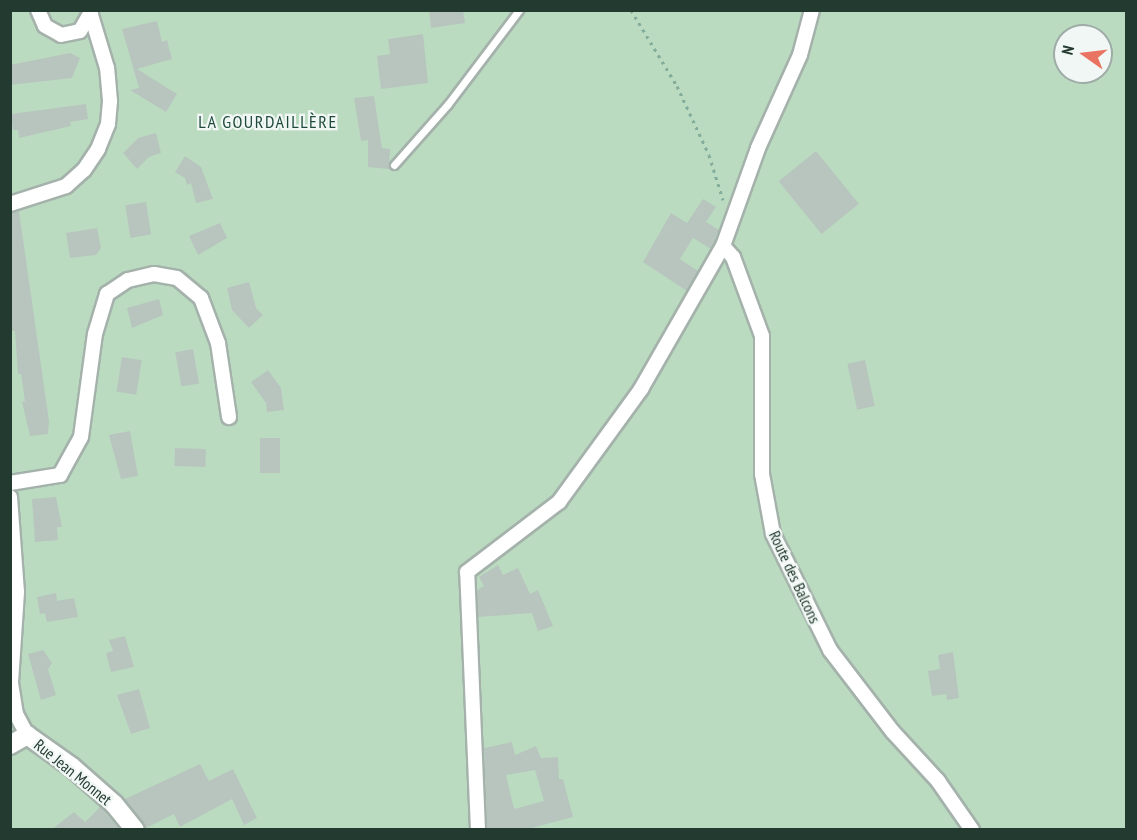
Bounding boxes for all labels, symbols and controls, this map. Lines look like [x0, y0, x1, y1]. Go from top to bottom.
north arrow [1053, 24, 1113, 84]
text: N [1057, 44, 1078, 57]
district label: LA GOURDAILLÈRE [198, 111, 338, 133]
street label: Route des Balcons [765, 528, 825, 626]
street label: Rue Jean Monnet [30, 735, 116, 809]

